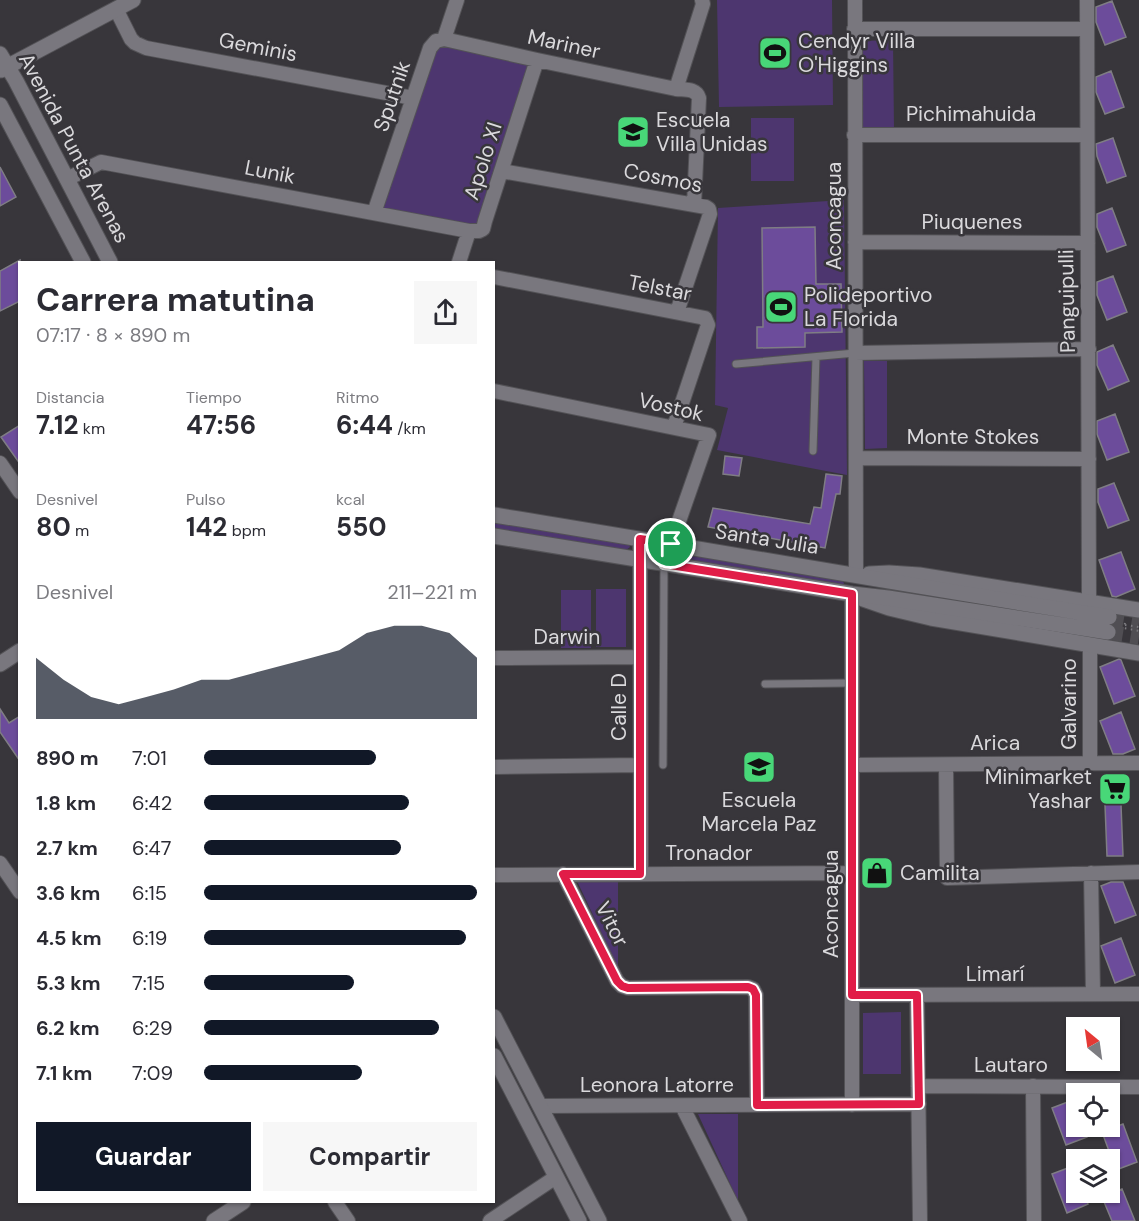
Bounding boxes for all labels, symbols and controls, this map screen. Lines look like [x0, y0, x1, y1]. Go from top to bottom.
street label: Mariner [525, 23, 603, 65]
street label: Geminis [216, 26, 300, 68]
place label: Cendyr Villa O'Higgins [798, 27, 915, 79]
sports icon: Cendyr Villa O'Higgins [757, 35, 793, 71]
street label: Avenida Punta Arenas [12, 48, 136, 248]
street label: Sputnik [367, 56, 417, 135]
street label: Pichimahuida [906, 100, 1036, 128]
place label: Escuela Villa Unidas [656, 106, 767, 158]
school or university icon: Escuela Villa Unidas [615, 114, 651, 150]
street label: Apolo XI [457, 119, 509, 203]
street label: Lunik [242, 153, 298, 191]
street label: Cosmos [621, 157, 705, 199]
street label: Aconcagua [820, 162, 848, 270]
street label: Piuquenes [922, 208, 1022, 236]
street label: Panguipulli [1052, 249, 1082, 353]
street label: Telstar [626, 268, 694, 308]
text: Carrera matutina [36, 278, 315, 321]
button: share [414, 281, 477, 344]
place label: Polideportivo La Florida [804, 281, 932, 333]
sports icon: Polideportivo La Florida [763, 289, 799, 325]
text: 07:17 · 8 × 890 m [36, 322, 190, 348]
street label: Vostok [636, 386, 707, 428]
text: Distancia [36, 387, 104, 408]
text: Tiempo [186, 387, 242, 408]
text: Ritmo [336, 387, 379, 408]
text: 7.12 [36, 408, 79, 442]
text: 47:56 [186, 408, 256, 442]
text: 6:44 [336, 408, 393, 442]
text: km [79, 418, 105, 439]
text: /km [393, 418, 426, 439]
street label: Monte Stokes [907, 423, 1039, 451]
text: Desnivel [36, 489, 98, 510]
text: Pulso [186, 489, 226, 510]
text: kcal [336, 489, 365, 510]
text: 80 [36, 510, 71, 544]
text: 142 [186, 510, 227, 544]
text: 550 [336, 510, 387, 544]
street label: Santa Julia [713, 517, 821, 561]
pin [645, 518, 696, 569]
text: m [71, 520, 89, 541]
text: bpm [227, 520, 266, 541]
icon: arrive [654, 527, 687, 560]
text: Desnivel [36, 579, 113, 605]
text: 211–221 m [387, 579, 477, 605]
street label: Darwin [534, 623, 600, 651]
street label: Galvarino [1055, 658, 1083, 750]
street label: Calle D [605, 673, 633, 741]
street label: Arica [970, 729, 1020, 757]
text: 890 m [36, 745, 99, 771]
text: 7:01 [132, 745, 167, 771]
school or university icon: Escuela Marcela Paz [741, 749, 777, 785]
place label: Minimarket Yashar [985, 763, 1092, 815]
supermarket icon: Minimarket Yashar [1097, 771, 1133, 807]
place label: Escuela Marcela Paz [702, 786, 816, 838]
text: 1.8 km [36, 790, 96, 816]
text: 6:42 [132, 790, 172, 816]
text: 2.7 km [36, 835, 98, 861]
text: 6:47 [132, 835, 171, 861]
street label: Tronador [665, 839, 753, 867]
street label: Aconcagua [817, 850, 845, 958]
shop icon: Camilita [859, 855, 895, 891]
place label: Camilita [900, 859, 980, 887]
text: 3.6 km [36, 880, 100, 906]
text: 6:15 [132, 880, 167, 906]
street label: Vitor [589, 897, 635, 952]
text: 4.5 km [36, 925, 102, 951]
text: 6:19 [132, 925, 167, 951]
street label: Limarí [966, 960, 1025, 988]
text: 5.3 km [36, 970, 101, 996]
text: 7:15 [132, 970, 165, 996]
text: 6.2 km [36, 1015, 100, 1041]
text: 6:29 [132, 1015, 172, 1041]
north arrow [1066, 1017, 1120, 1071]
map controls [1066, 1017, 1120, 1203]
street label: Lautaro [974, 1051, 1048, 1079]
text: 7.1 km [36, 1060, 92, 1086]
text: 7:09 [132, 1060, 173, 1086]
street label: Leonora Latorre [580, 1071, 734, 1099]
button: locate [1066, 1083, 1120, 1137]
button: Guardar [36, 1122, 251, 1191]
button: Compartir [263, 1122, 477, 1191]
button: layers [1066, 1149, 1120, 1203]

